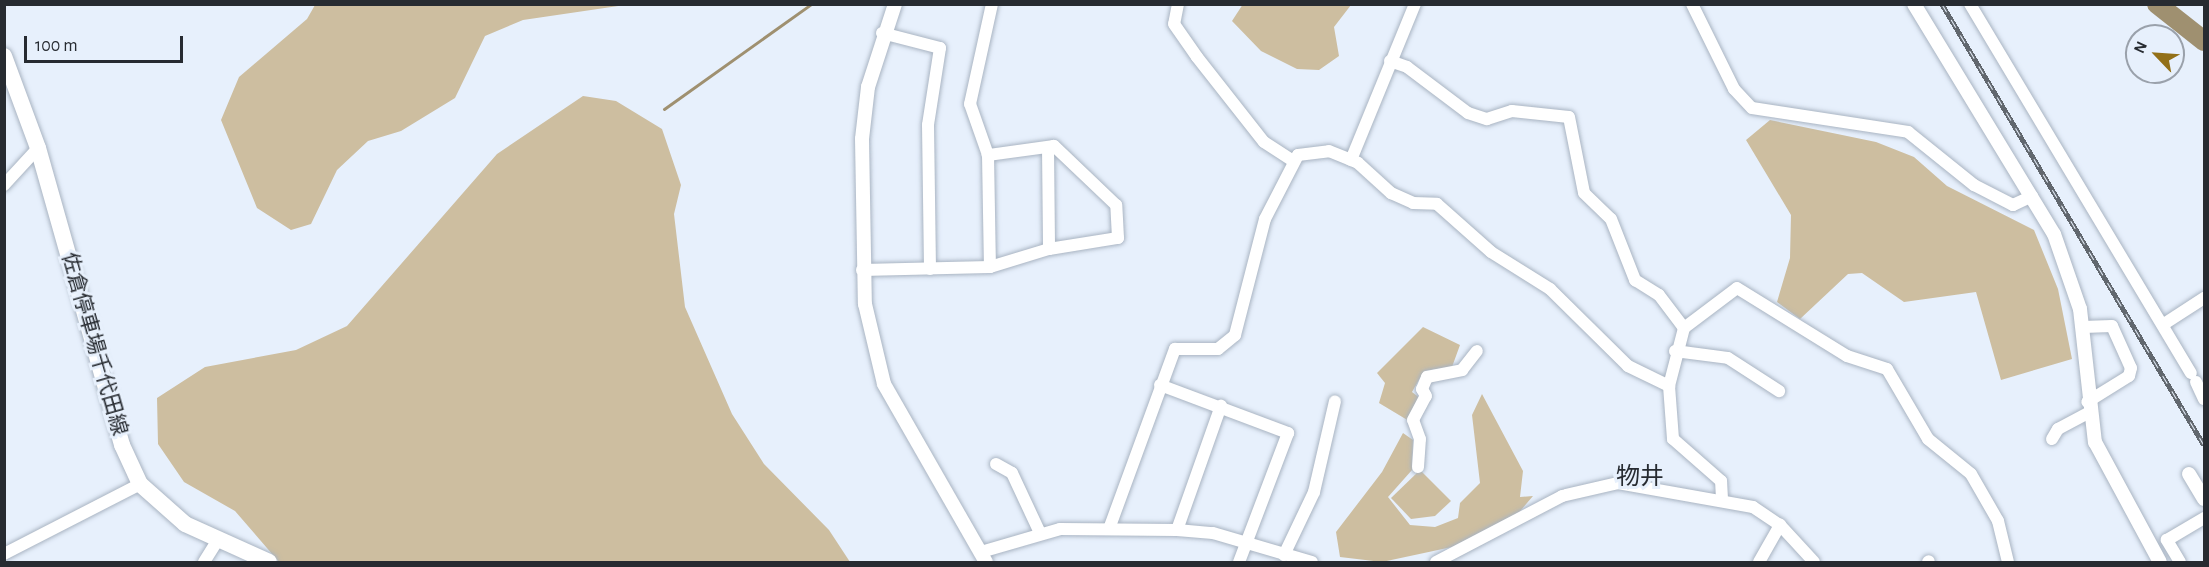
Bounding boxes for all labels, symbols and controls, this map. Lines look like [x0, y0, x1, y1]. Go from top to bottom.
scale bar [27, 24, 186, 62]
north arrow [2125, 24, 2185, 84]
text: 100 m [35, 37, 78, 55]
text: N [2131, 39, 2150, 56]
street label: 佐倉停車場千代田線 [56, 250, 132, 438]
district label: 物井 [1616, 464, 1664, 492]

